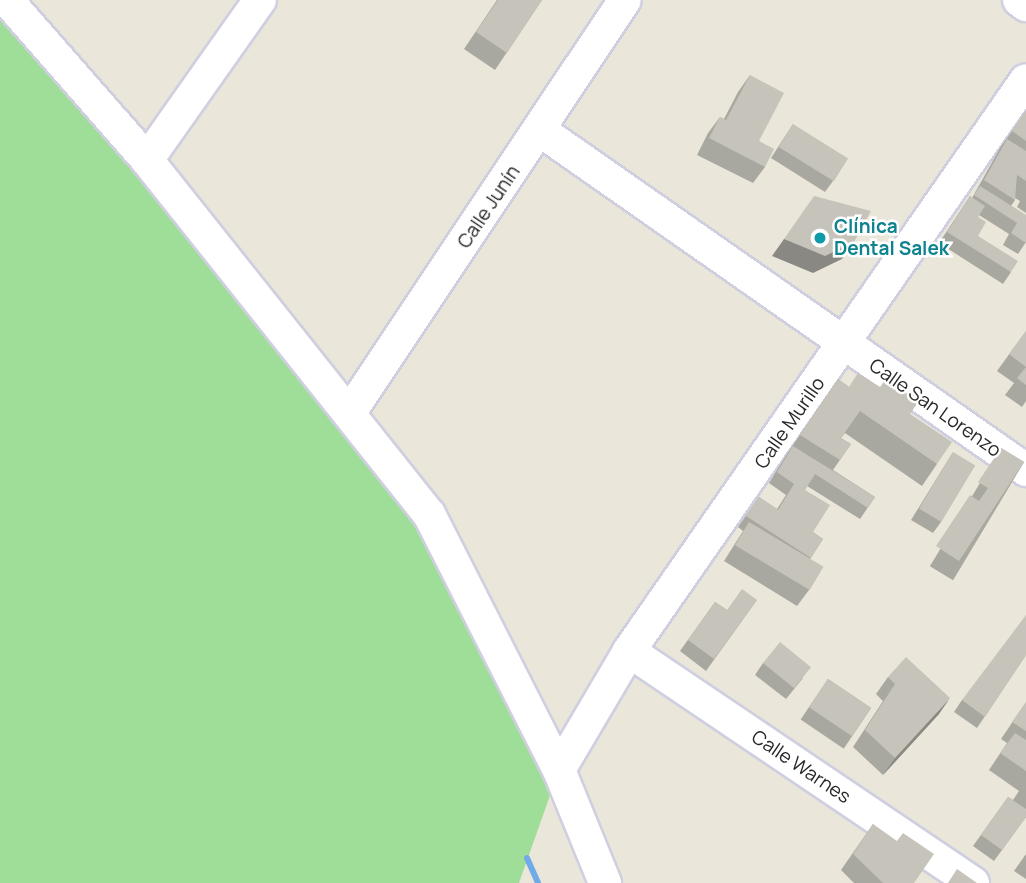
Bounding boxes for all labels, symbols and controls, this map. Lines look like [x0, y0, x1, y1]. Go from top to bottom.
street label: Calle Junín [453, 161, 525, 253]
place label: Clínica Dental Salek [834, 216, 949, 260]
marker: Clínica Dental Salek [812, 230, 828, 246]
street label: Calle San Lorenzo [865, 354, 1005, 462]
street label: Calle Murillo [750, 373, 830, 473]
street label: Calle Warnes [747, 726, 855, 808]

